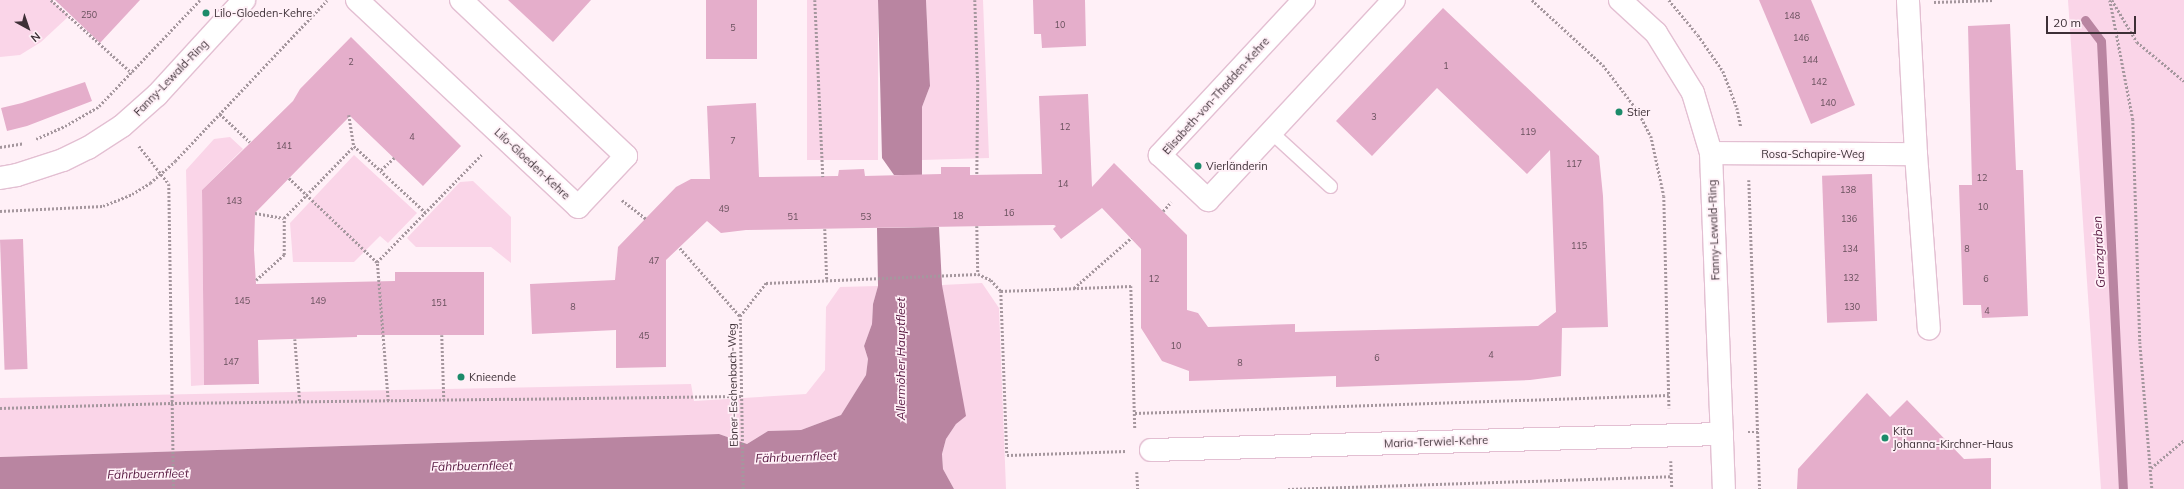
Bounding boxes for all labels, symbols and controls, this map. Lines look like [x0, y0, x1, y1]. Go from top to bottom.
place label: Lilo-Gloeden-Kehre [214, 6, 312, 20]
north arrow [8, 8, 48, 48]
marker: Lilo-Gloeden-Kehre [201, 8, 211, 18]
scale bar [2048, 8, 2138, 34]
house number: 250 [81, 10, 97, 20]
house number: 148 [1784, 11, 1800, 21]
text: 20 m [2053, 15, 2081, 30]
house number: 10 [1055, 20, 1065, 30]
house number: 5 [730, 23, 736, 33]
text: N [28, 29, 43, 45]
house number: 146 [1793, 33, 1809, 43]
street label: Elisabeth-von-Thadden-Kehre [1160, 35, 1272, 157]
street label: Fanny-Lewald-Ring [131, 37, 211, 119]
house number: 144 [1802, 55, 1818, 65]
house number: 2 [348, 57, 354, 67]
house number: 1 [1443, 61, 1449, 71]
house number: 142 [1811, 77, 1827, 87]
house number: 140 [1820, 98, 1836, 108]
place label: Stier [1627, 105, 1650, 119]
marker: Stier [1614, 107, 1624, 117]
house number: 3 [1371, 112, 1377, 122]
house number: 12 [1060, 122, 1070, 132]
street label: Lilo-Gloeden-Kehre [492, 126, 572, 202]
house number: 119 [1520, 127, 1536, 137]
house number: 4 [409, 132, 415, 142]
house number: 7 [730, 136, 736, 146]
house number: 141 [276, 141, 292, 151]
street label: Rosa-Schapire-Weg [1761, 147, 1865, 161]
place label: Vierländerin [1206, 159, 1268, 173]
house number: 117 [1566, 159, 1582, 169]
marker: Vierländerin [1193, 161, 1203, 171]
house number: 12 [1977, 173, 1987, 183]
house number: 14 [1058, 179, 1068, 189]
street label: Fanny-Lewald-Ring [1706, 179, 1722, 281]
house number: 138 [1840, 185, 1856, 195]
house number: 143 [226, 196, 242, 206]
house number: 10 [1978, 202, 1988, 212]
house number: 49 [719, 204, 729, 214]
house number: 16 [1004, 208, 1014, 218]
house number: 18 [953, 211, 963, 221]
house number: 51 [788, 212, 798, 222]
house number: 53 [861, 212, 871, 222]
house number: 136 [1841, 214, 1857, 224]
water label: Grenzgraben [2090, 216, 2108, 288]
house number: 115 [1571, 241, 1587, 251]
house number: 134 [1842, 244, 1858, 254]
house number: 8 [1964, 244, 1970, 254]
house number: 47 [649, 256, 659, 266]
house number: 132 [1843, 273, 1859, 283]
house number: 12 [1149, 274, 1159, 284]
house number: 6 [1983, 274, 1989, 284]
house number: 145 [234, 296, 250, 306]
house number: 149 [310, 296, 326, 306]
house number: 151 [431, 298, 447, 308]
water label: Allermöher Hauptfleet [894, 298, 908, 420]
house number: 8 [570, 302, 576, 312]
house number: 130 [1844, 302, 1860, 312]
house number: 4 [1984, 306, 1990, 316]
street label: Ebner-Eschenbach-Weg [725, 323, 741, 447]
house number: 45 [639, 331, 649, 341]
house number: 10 [1171, 341, 1181, 351]
house number: 4 [1488, 350, 1494, 360]
house number: 6 [1374, 353, 1380, 363]
house number: 147 [223, 357, 239, 367]
house number: 8 [1237, 358, 1243, 368]
place label: Knieende [469, 370, 516, 384]
marker: Knieende [456, 372, 466, 382]
place label: Kita Johanna-Kirchner-Haus [1893, 425, 2013, 451]
marker: Kita Johanna-Kirchner-Haus [1880, 433, 1890, 443]
street label: Maria-Terwiel-Kehre [1384, 434, 1488, 450]
water label: Fährbuernfleet [755, 448, 837, 466]
water label: Fährbuernfleet [431, 458, 513, 474]
water label: Fährbuernfleet [107, 466, 189, 482]

